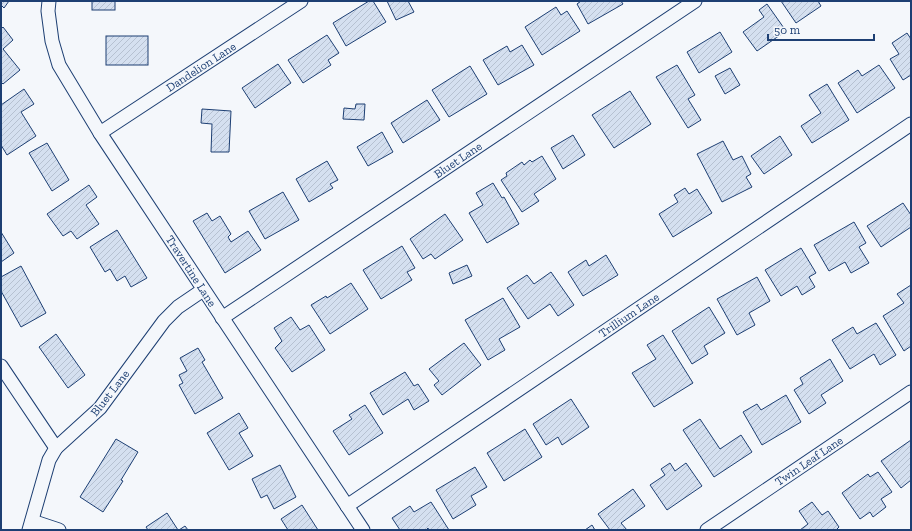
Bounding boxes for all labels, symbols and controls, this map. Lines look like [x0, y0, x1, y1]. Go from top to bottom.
scale bar [768, 16, 874, 42]
text: 50 m [774, 23, 801, 37]
street label: Dandelion Lane [163, 39, 239, 95]
street label: Bluet Lane [431, 139, 485, 181]
street label: Travertine Lane [163, 233, 219, 310]
street label: Trillium Lane [596, 289, 662, 340]
street label: Bluet Lane [88, 367, 133, 419]
street label: Twin Leaf Lane [772, 433, 846, 489]

